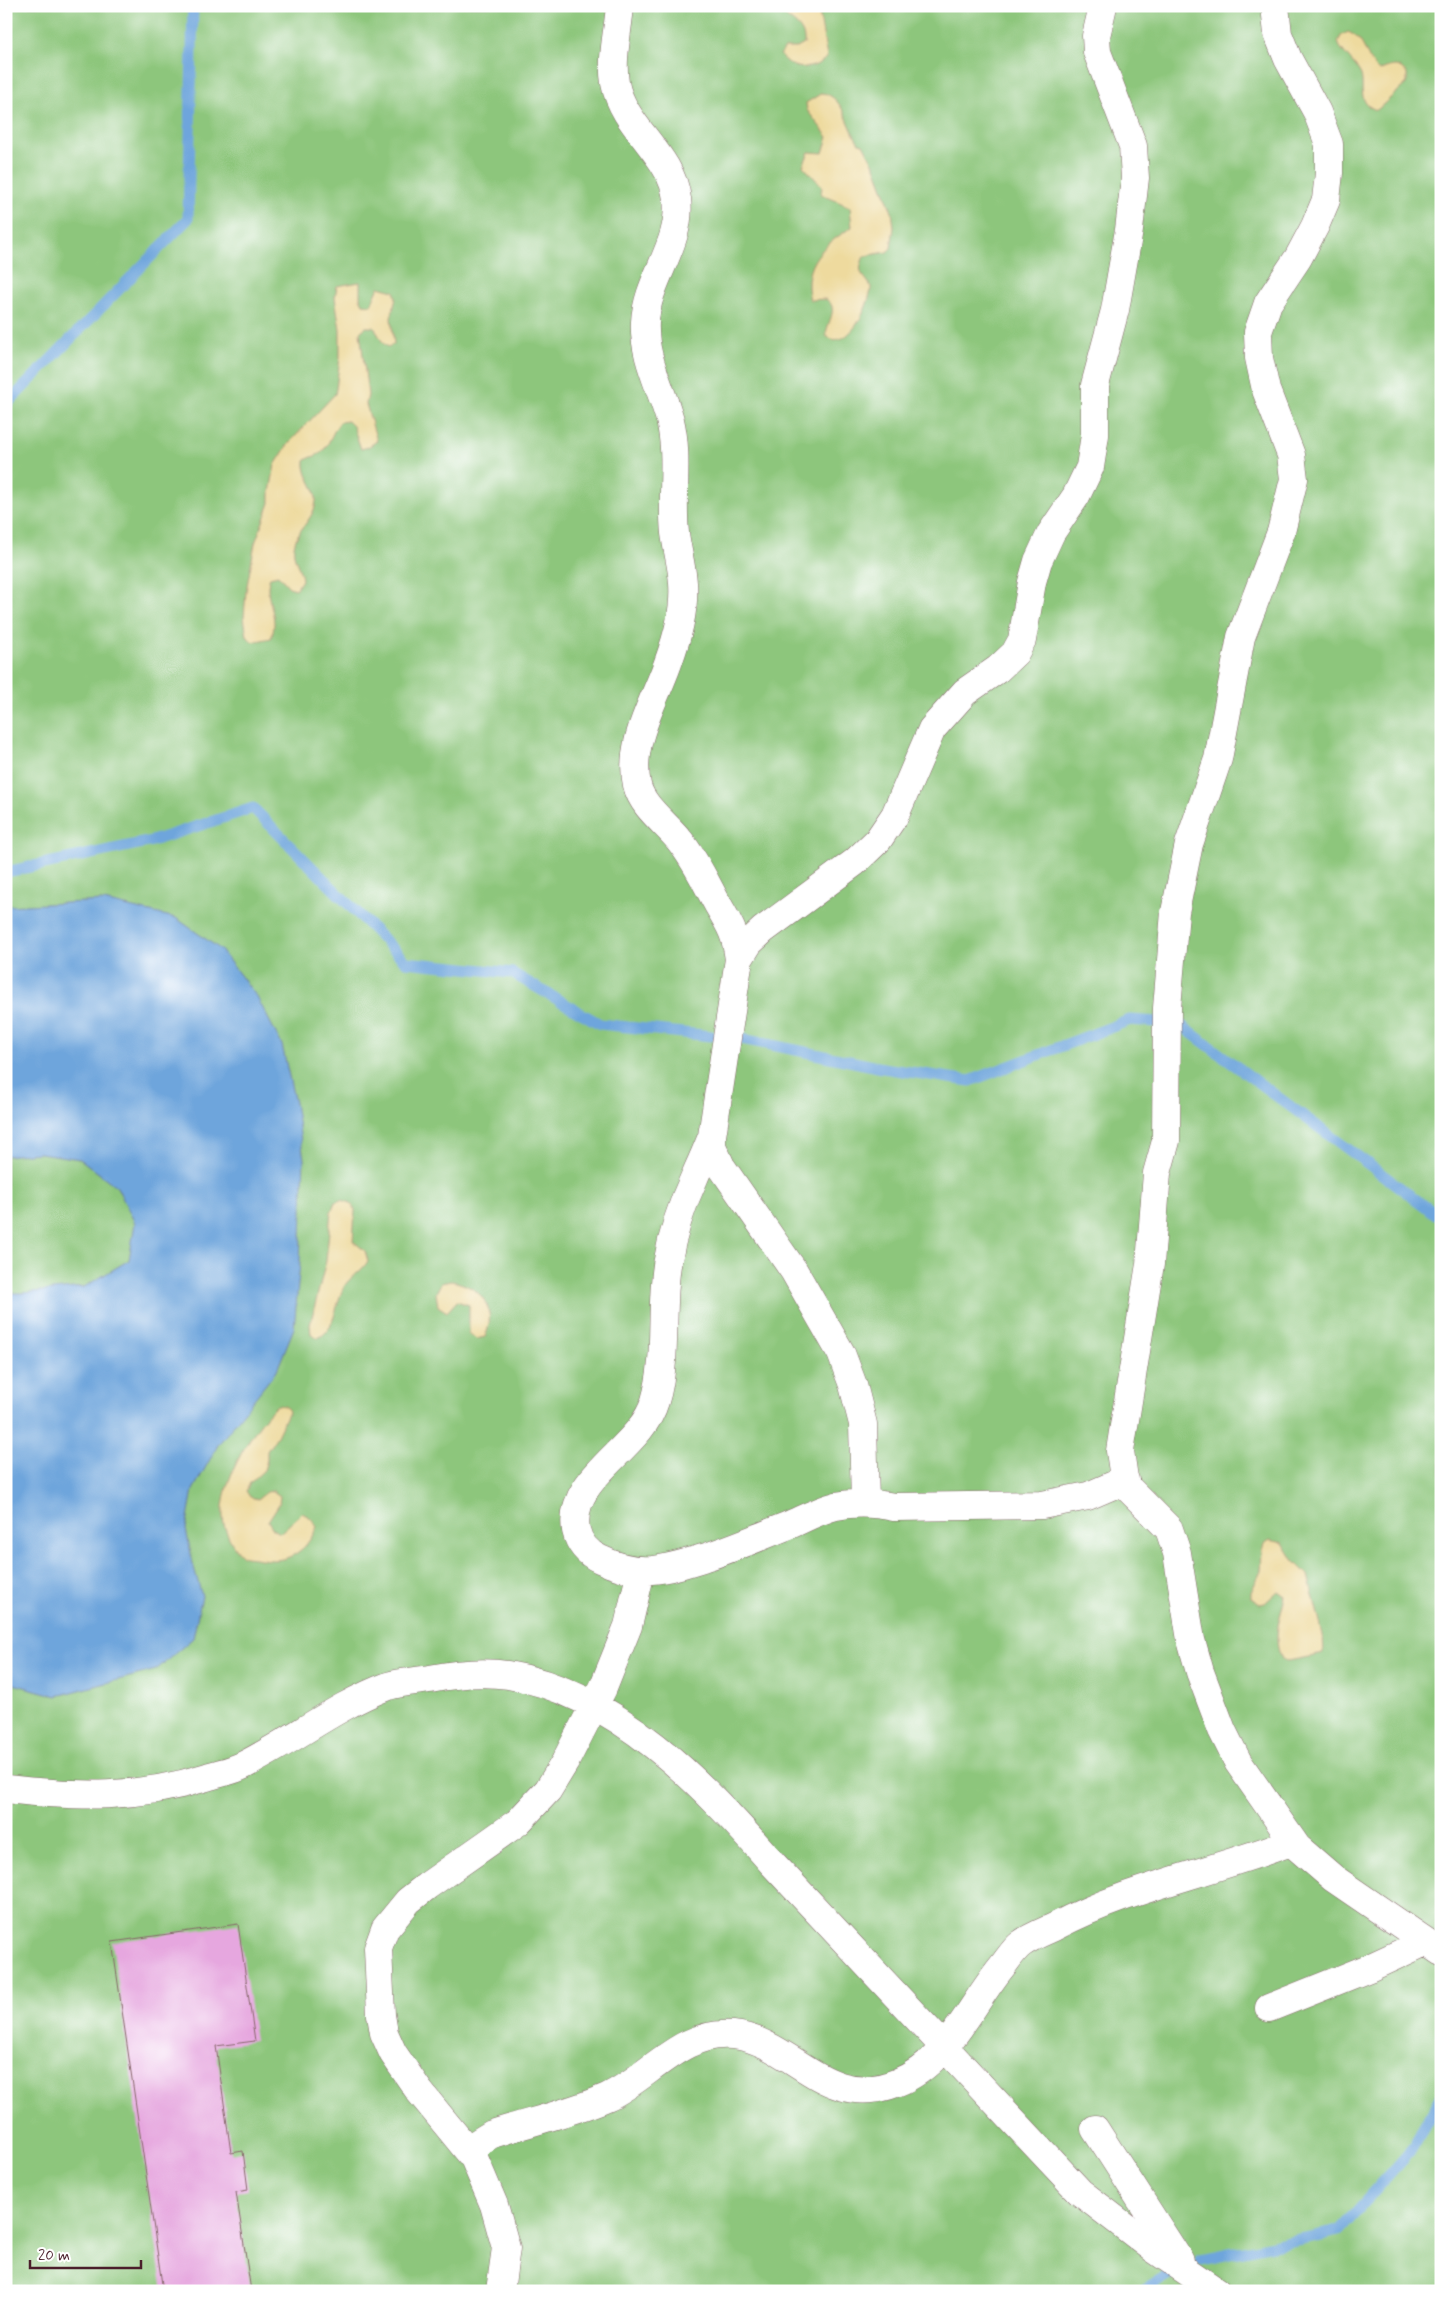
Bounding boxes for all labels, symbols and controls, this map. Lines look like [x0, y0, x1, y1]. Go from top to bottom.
scale bar [30, 2237, 141, 2269]
text: 20 m [38, 2246, 70, 2266]

